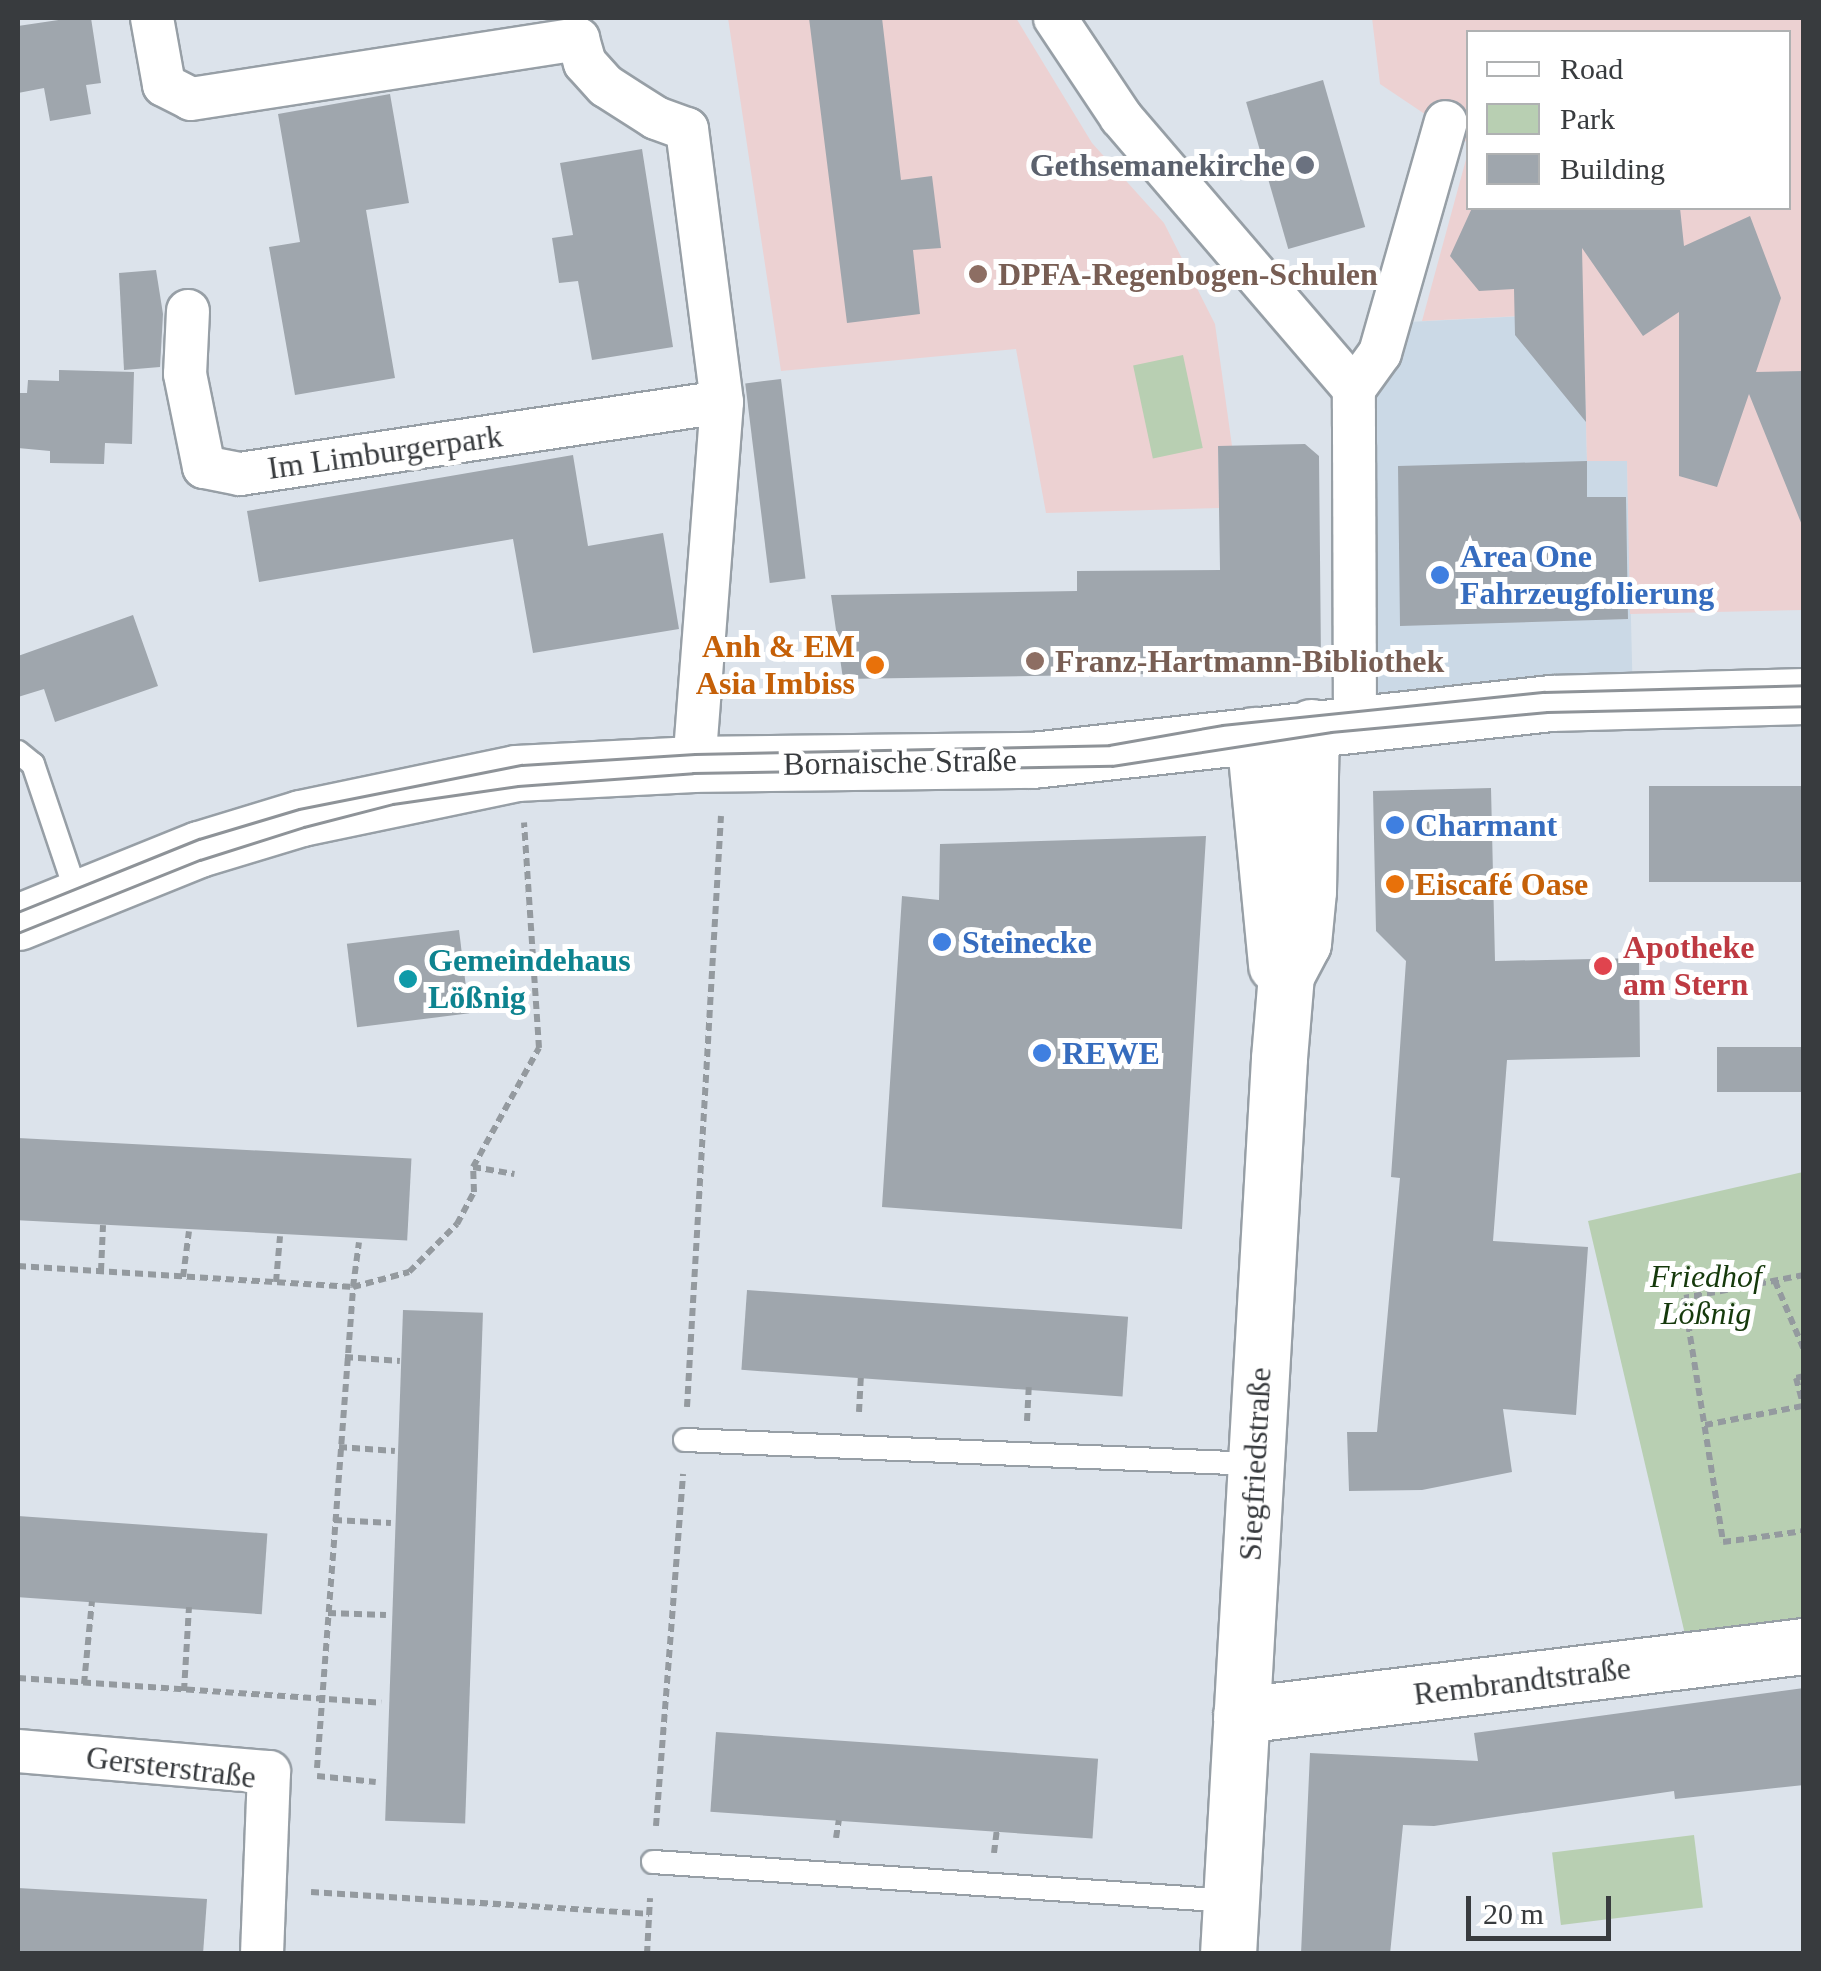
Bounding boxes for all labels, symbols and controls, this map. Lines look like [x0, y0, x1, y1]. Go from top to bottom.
legend [1466, 30, 1791, 210]
text: Road [1560, 52, 1623, 85]
text: Park [1560, 102, 1615, 135]
place label: Gethsemanekirche [1030, 146, 1285, 184]
text: Building [1560, 152, 1665, 185]
marker: Gethsemanekirche [1294, 154, 1316, 176]
place label: DPFA-Regenbogen-Schulen [998, 255, 1378, 293]
marker: DPFA-Regenbogen-Schulen [967, 263, 989, 285]
street label: Im Limburgerpark [265, 417, 505, 487]
place label: Area One Fahrzeugfolierung [1460, 538, 1714, 613]
marker: Area One Fahrzeugfolierung [1429, 564, 1451, 586]
place label: Anh & EM Asia Imbiss [696, 628, 855, 703]
place label: Franz-Hartmann-Bibliothek [1055, 642, 1444, 680]
marker: Franz-Hartmann-Bibliothek [1024, 650, 1046, 672]
marker: Anh & EM Asia Imbiss [864, 654, 886, 676]
street label: Bornaische Straße [783, 741, 1017, 783]
place label: Charmant [1415, 806, 1557, 844]
marker: Charmant [1384, 814, 1406, 836]
place label: Eiscafé Oase [1415, 865, 1588, 903]
marker: Eiscafé Oase [1384, 873, 1406, 895]
place label: Steinecke [962, 923, 1092, 961]
place label: Apotheke am Stern [1623, 929, 1755, 1004]
marker: Steinecke [931, 931, 953, 953]
place label: Gemeindehaus Lößnig [428, 942, 631, 1017]
marker: Apotheke am Stern [1592, 955, 1614, 977]
marker: Gemeindehaus Lößnig [397, 968, 419, 990]
place label: REWE [1062, 1034, 1160, 1072]
marker: REWE [1031, 1042, 1053, 1064]
park label: Friedhof Lößnig [1650, 1258, 1762, 1333]
street label: Siegfriedstraße [1231, 1366, 1279, 1562]
street label: Rembrandtstraße [1411, 1649, 1633, 1713]
street label: Gersterstraße [84, 1738, 258, 1796]
scale bar [1471, 1876, 1616, 1938]
text: 20 m [1483, 1897, 1544, 1930]

